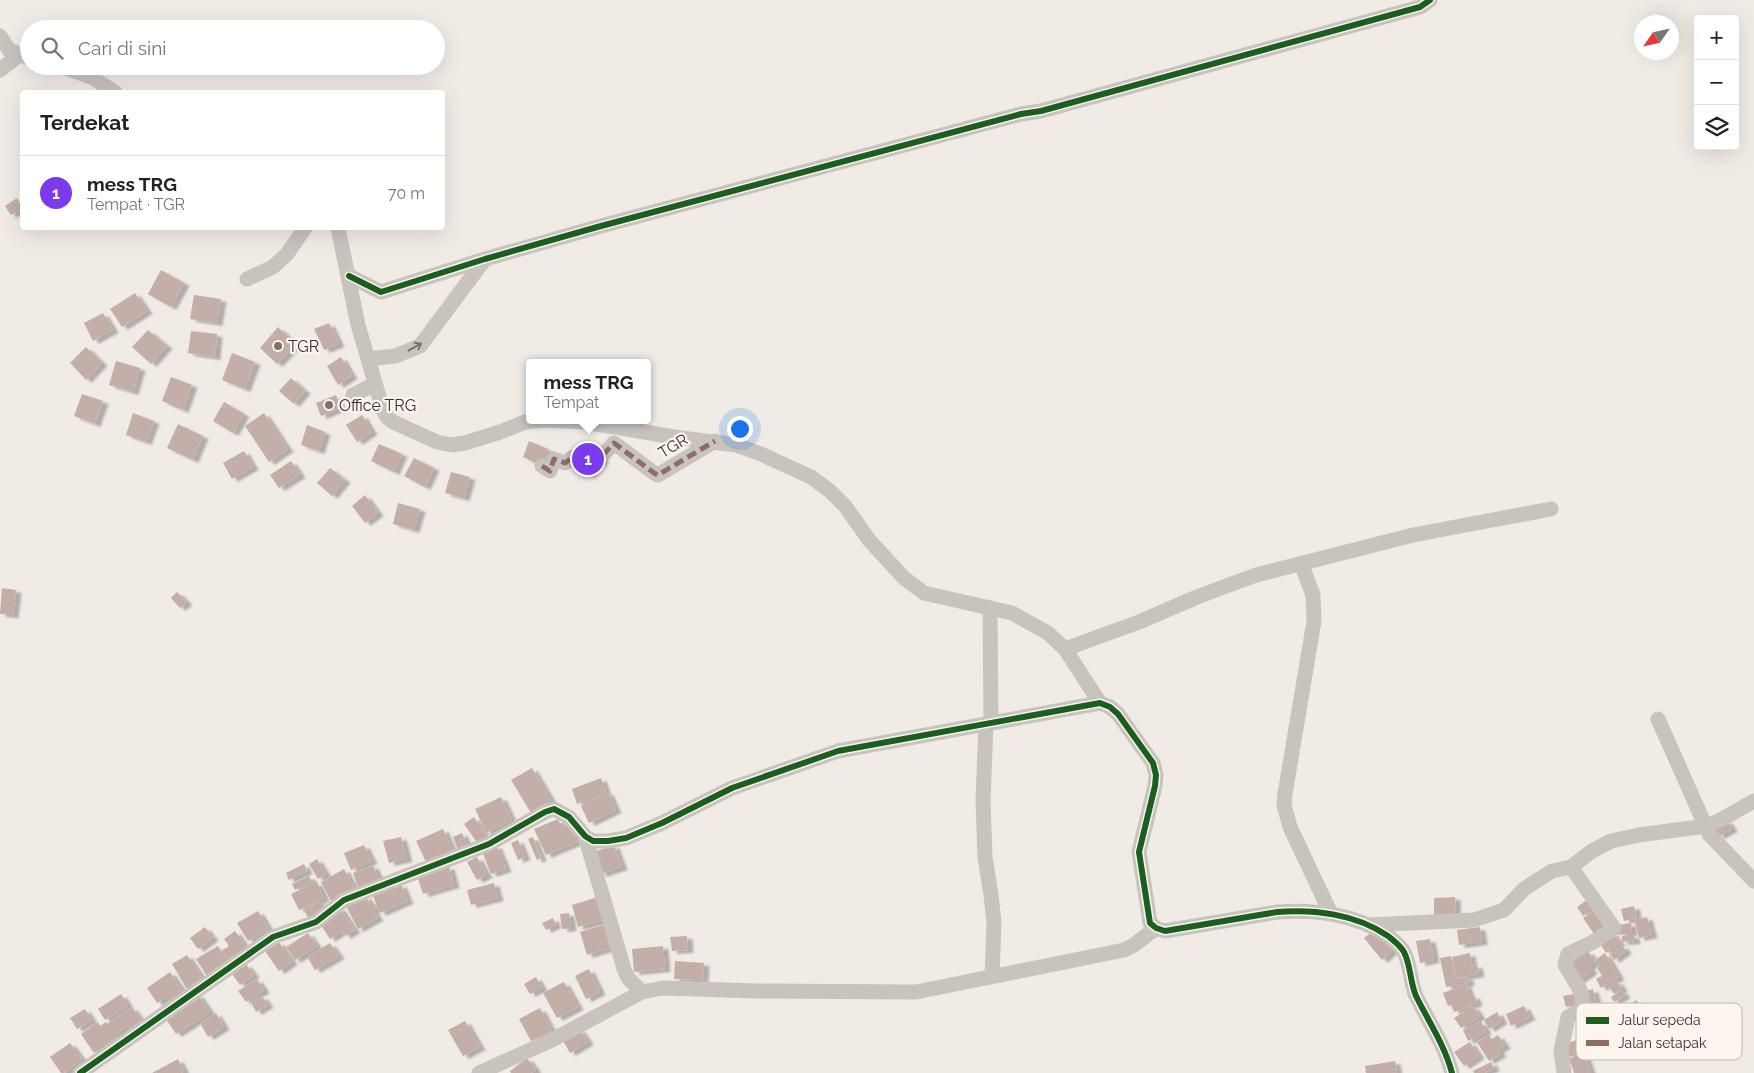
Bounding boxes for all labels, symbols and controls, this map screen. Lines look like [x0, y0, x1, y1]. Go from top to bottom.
north arrow [1634, 15, 1679, 60]
map controls [1694, 15, 1739, 150]
button: + [1694, 15, 1739, 60]
search box [20, 20, 445, 75]
icon: search [38, 34, 66, 62]
text: Cari di sini [78, 37, 166, 59]
button: − [1694, 60, 1739, 105]
button: layers [1694, 105, 1739, 150]
text: Terdekat [40, 110, 129, 135]
text: mess TRG [87, 173, 177, 195]
text: 1 [52, 184, 60, 203]
text: 70 m [388, 184, 425, 203]
text: Tempat · TGR [87, 195, 185, 214]
place label: TGR [288, 337, 319, 356]
marker: TGR [272, 340, 284, 352]
one-way arrow [407, 342, 422, 352]
popup [526, 359, 651, 424]
text: mess TRG [544, 371, 633, 393]
text: Tempat [544, 393, 599, 412]
place label: Office TRG [339, 396, 416, 415]
marker: Office TRG [323, 399, 335, 411]
your location [727, 416, 753, 442]
street label: TGR [655, 430, 691, 462]
pin: 1 [572, 440, 604, 478]
legend [1576, 1003, 1742, 1060]
text: Jalur sepeda [1618, 1012, 1701, 1028]
text: Jalan setapak [1618, 1035, 1707, 1051]

